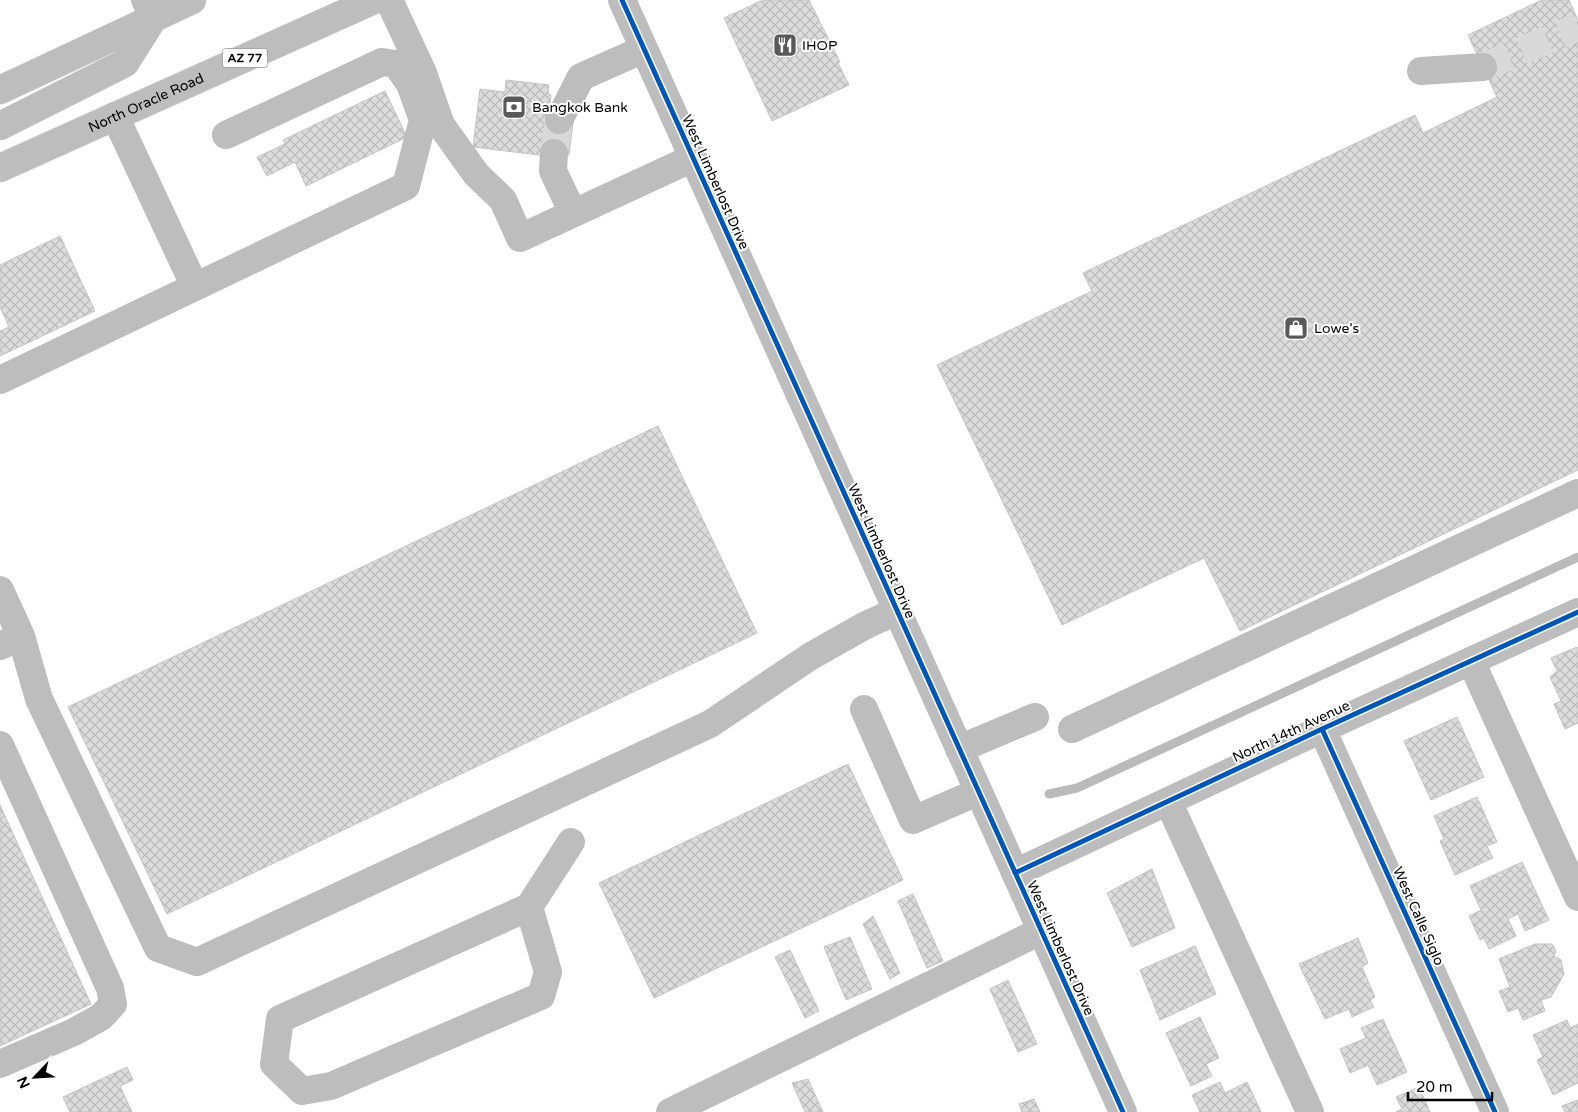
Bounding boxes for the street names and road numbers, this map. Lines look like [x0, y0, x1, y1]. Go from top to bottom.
road number: AZ 77 [222, 48, 268, 68]
street label: North Oracle Road [86, 70, 207, 136]
street label: West Limberlost Drive [678, 112, 753, 252]
street label: West Limberlost Drive [844, 481, 919, 621]
street label: North 14th Avenue [1230, 697, 1353, 766]
street label: West Calle Siglo [1389, 864, 1448, 968]
street label: West Limberlost Drive [1023, 878, 1098, 1018]

